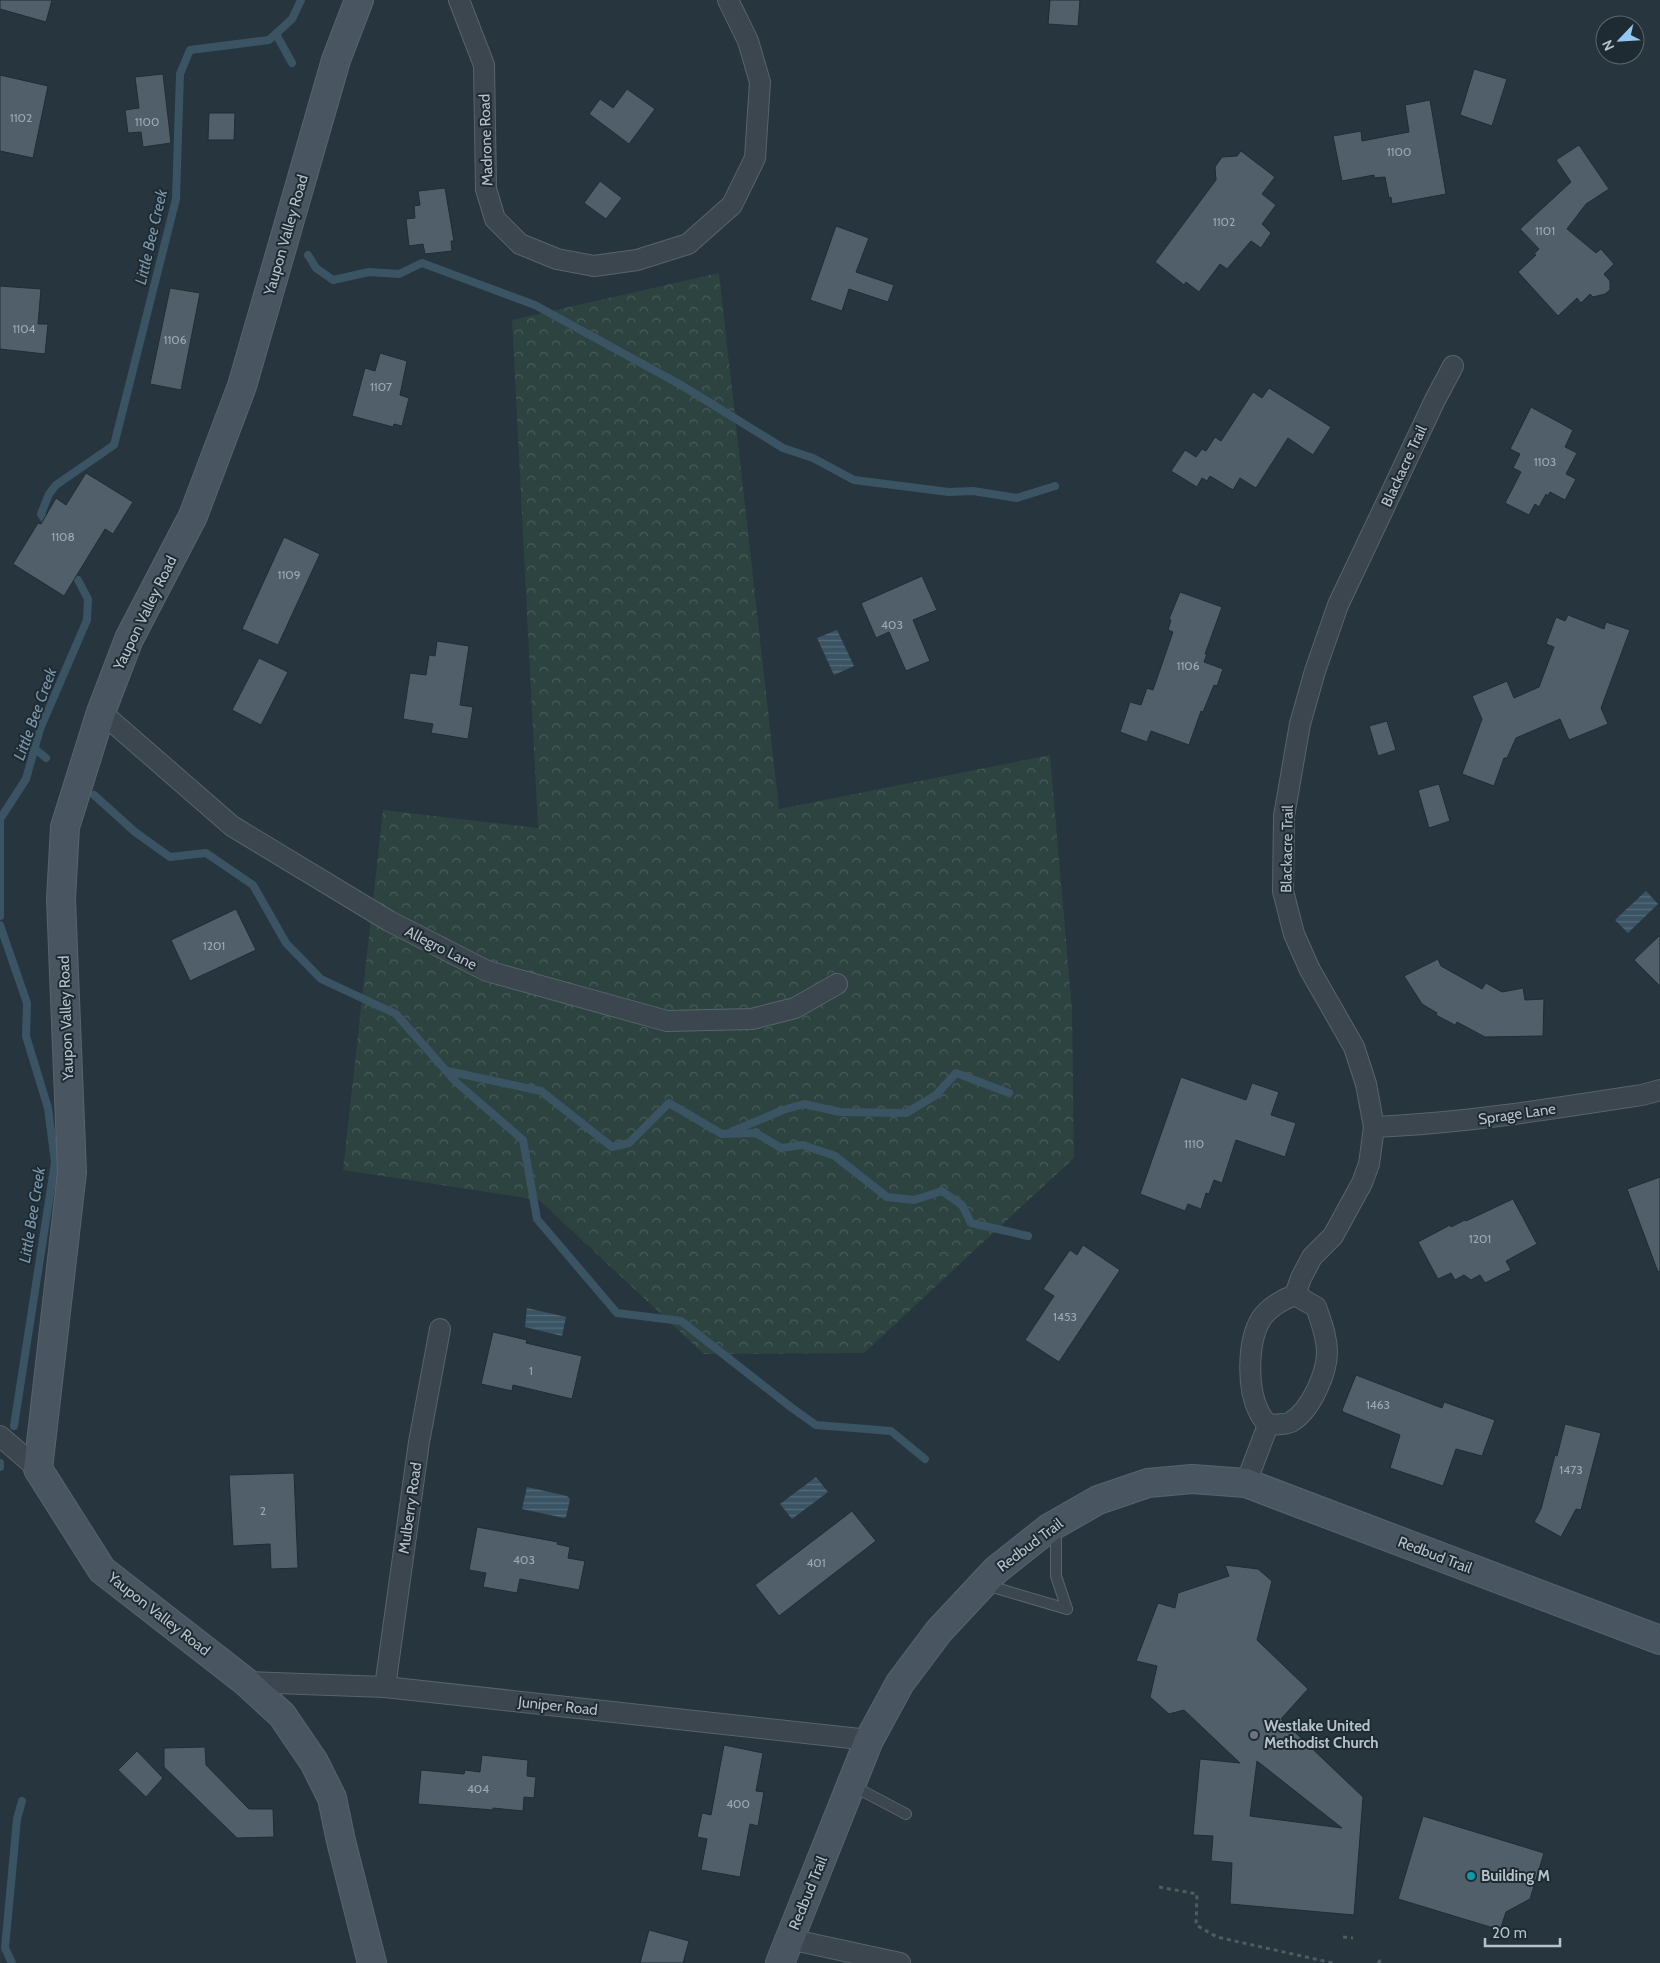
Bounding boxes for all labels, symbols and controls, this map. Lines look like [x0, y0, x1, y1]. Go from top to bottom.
north arrow [1595, 15, 1645, 65]
text: N [1598, 37, 1618, 54]
street label: Madrone Road [475, 94, 497, 186]
house number: 1102 [10, 110, 32, 125]
house number: 1100 [135, 114, 159, 129]
house number: 1100 [1387, 144, 1411, 159]
street label: Yaupon Valley Road [260, 173, 312, 298]
water label: Little Bee Creek [131, 186, 171, 286]
house number: 1102 [1213, 214, 1235, 229]
house number: 1101 [1535, 223, 1555, 238]
house number: 1104 [12, 321, 36, 336]
house number: 1106 [163, 332, 187, 347]
house number: 1107 [370, 379, 392, 394]
street label: Blackacre Trail [1377, 422, 1431, 510]
house number: 1103 [1534, 454, 1556, 469]
house number: 1108 [51, 529, 75, 544]
street label: Yaupon Valley Road [109, 553, 180, 674]
house number: 1109 [277, 567, 301, 582]
house number: 403 [881, 617, 903, 632]
house number: 1106 [1176, 658, 1200, 673]
water label: Little Bee Creek [9, 664, 61, 763]
street label: Blackacre Trail [1277, 804, 1297, 893]
street label: Allegro Lane [402, 922, 480, 974]
house number: 1201 [203, 938, 225, 953]
street label: Yaupon Valley Road [55, 955, 77, 1082]
street label: Sprage Lane [1477, 1100, 1557, 1128]
house number: 1110 [1184, 1136, 1204, 1151]
water label: Little Bee Creek [15, 1164, 49, 1264]
house number: 1201 [1469, 1231, 1491, 1246]
house number: 1453 [1053, 1309, 1077, 1324]
house number: 1 [529, 1363, 533, 1378]
house number: 1463 [1366, 1397, 1390, 1412]
street label: Mulberry Road [395, 1461, 425, 1555]
house number: 1473 [1559, 1462, 1583, 1477]
house number: 2 [260, 1503, 266, 1518]
street label: Redbud Trail [993, 1514, 1067, 1576]
street label: Redbud Trail [1395, 1533, 1475, 1578]
house number: 403 [513, 1552, 535, 1567]
house number: 401 [806, 1555, 826, 1570]
street label: Yaupon Valley Road [104, 1568, 214, 1660]
street label: Juniper Road [516, 1693, 599, 1719]
place label: Westlake United Methodist Church [1264, 1717, 1379, 1752]
marker: Westlake United Methodist Church [1248, 1729, 1260, 1741]
house number: 404 [467, 1781, 489, 1796]
house number: 400 [726, 1796, 750, 1811]
street label: Redbud Trail [785, 1853, 831, 1932]
place label: Building M [1481, 1867, 1550, 1885]
marker: Building M [1465, 1870, 1477, 1882]
scale bar [1485, 1916, 1560, 1948]
text: 20 m [1492, 1924, 1527, 1942]

